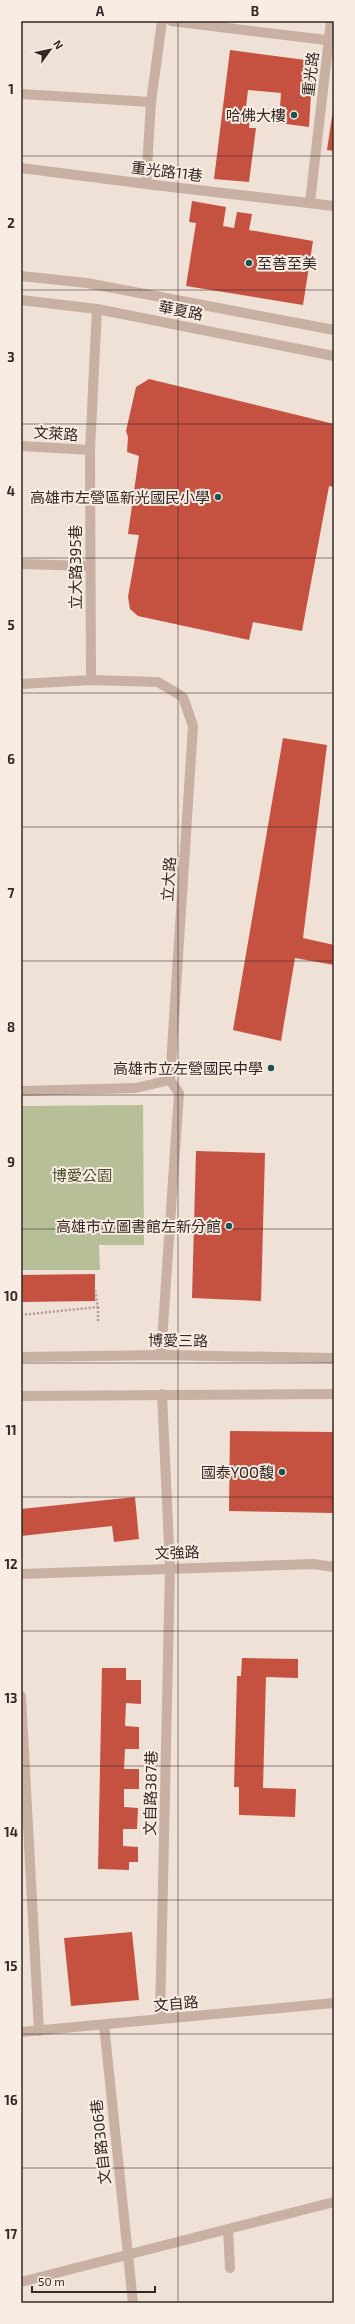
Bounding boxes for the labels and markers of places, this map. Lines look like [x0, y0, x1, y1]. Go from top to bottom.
place label: 哈佛大樓 [226, 106, 286, 124]
marker: 哈佛大樓 [289, 110, 299, 120]
place label: 至善至美 [257, 254, 317, 272]
marker: 至善至美 [244, 258, 254, 268]
place label: 高雄市左營區新光國民小學 [30, 488, 210, 506]
marker: 高雄市左營區新光國民小學 [213, 492, 223, 502]
place label: 高雄市立左營國民中學 [113, 1059, 263, 1077]
marker: 高雄市立左營國民中學 [266, 1063, 276, 1073]
place label: 高雄市立圖書館左新分館 [56, 1217, 221, 1235]
marker: 高雄市立圖書館左新分館 [224, 1221, 234, 1231]
place label: 國泰YOO馥 [201, 1463, 274, 1481]
marker: 國泰YOO馥 [277, 1467, 287, 1477]

